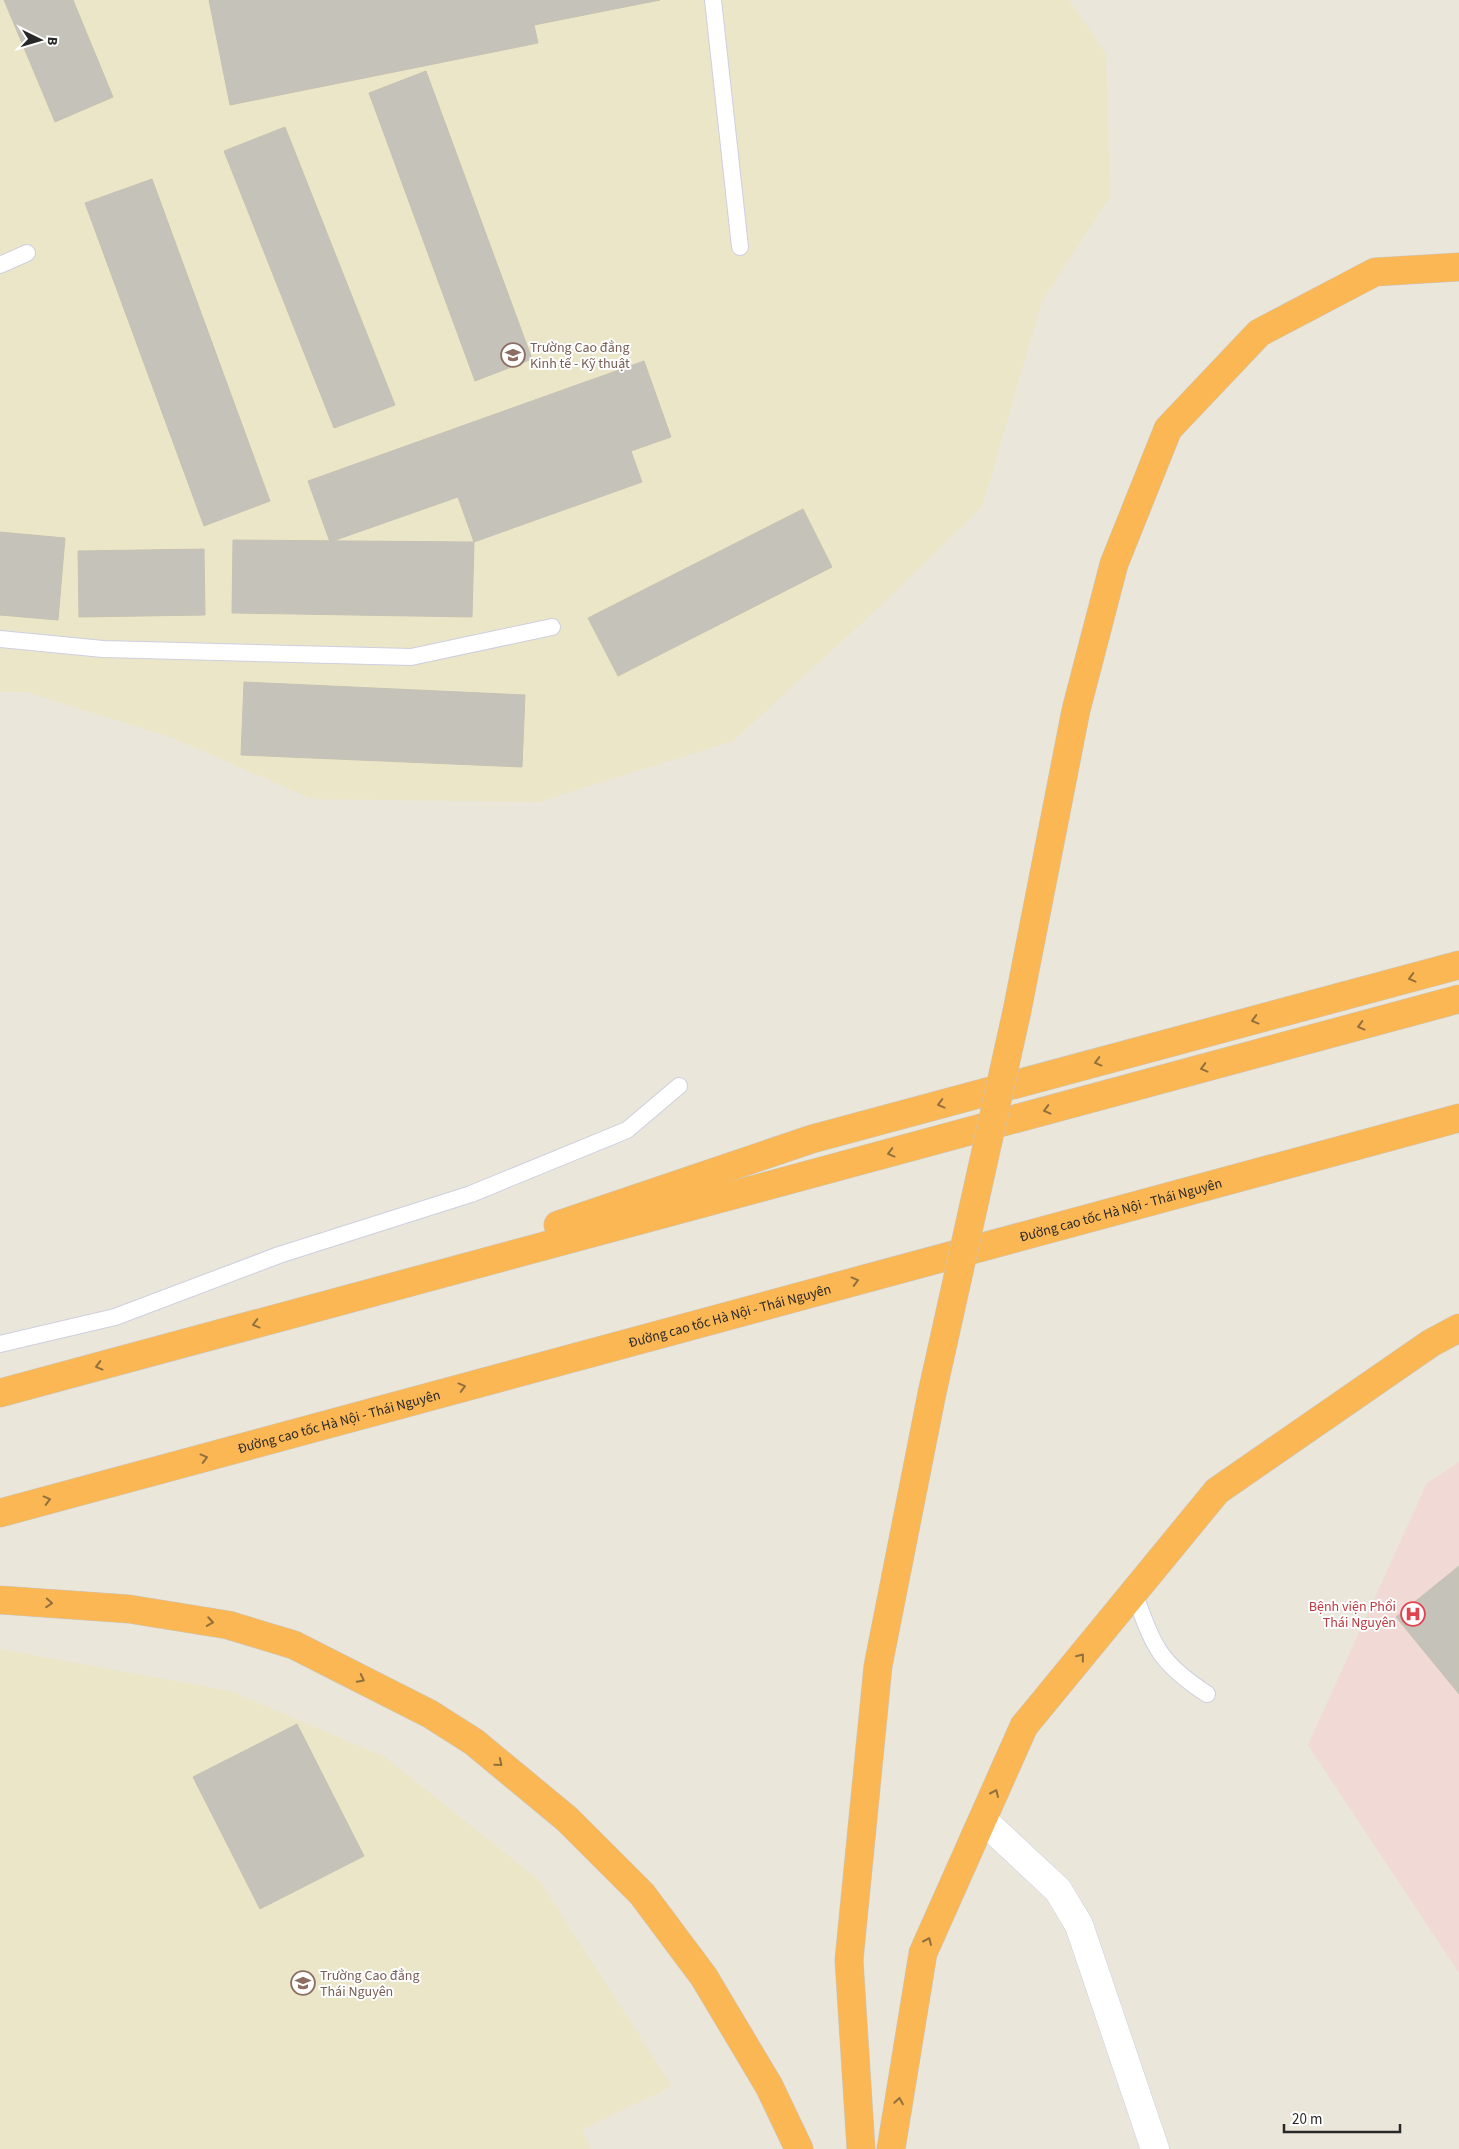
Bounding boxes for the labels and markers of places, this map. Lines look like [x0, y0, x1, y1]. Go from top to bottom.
place label: Trường Cao đẳng Kinh tế - Kỹ thuật [530, 338, 630, 374]
school or university icon: Trường Cao đẳng Kinh tế - Kỹ thuật [500, 342, 526, 368]
place label: Bệnh viện Phổi Thái Nguyên [1309, 1597, 1396, 1633]
hospital icon: Bệnh viện Phổi Thái Nguyên [1400, 1601, 1426, 1627]
place label: Trường Cao đẳng Thái Nguyên [320, 1966, 420, 2002]
school or university icon: Trường Cao đẳng Thái Nguyên [290, 1970, 316, 1996]

